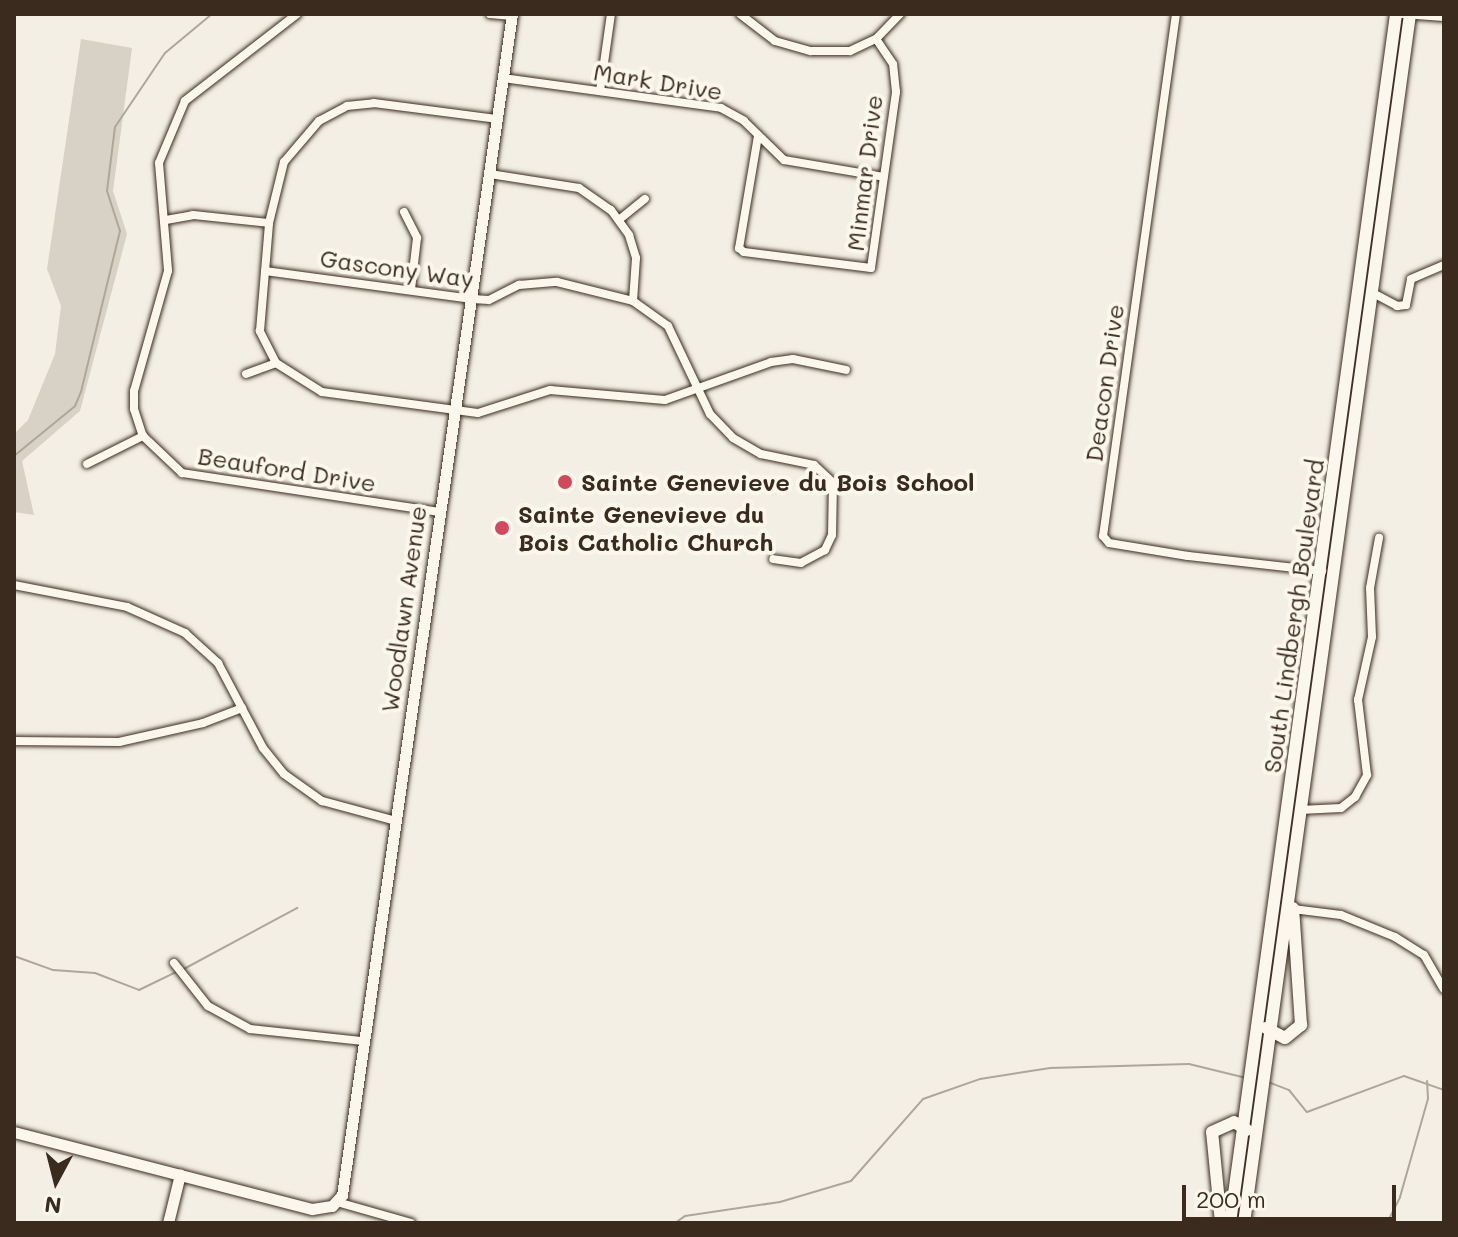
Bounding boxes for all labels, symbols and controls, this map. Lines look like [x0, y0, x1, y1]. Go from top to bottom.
street label: Mark Drive [592, 57, 724, 105]
street label: Minmar Drive [840, 93, 888, 253]
street label: Gascony Way [318, 243, 476, 293]
street label: Deacon Drive [1079, 302, 1129, 464]
street label: Beauford Drive [196, 441, 378, 497]
street label: South Lindbergh Boulevard [1257, 457, 1329, 775]
place label: Sainte Genevieve du Bois School [581, 468, 975, 496]
marker: Sainte Genevieve du Bois School [556, 473, 574, 491]
place label: Sainte Genevieve du Bois Catholic Church [518, 500, 773, 556]
street label: Woodlawn Avenue [374, 504, 432, 714]
marker: Sainte Genevieve du Bois Catholic Church [493, 519, 511, 537]
north arrow [16, 1141, 96, 1221]
scale bar [1186, 1169, 1400, 1219]
text: 200 m [1196, 1183, 1266, 1214]
text: N [43, 1190, 63, 1221]

